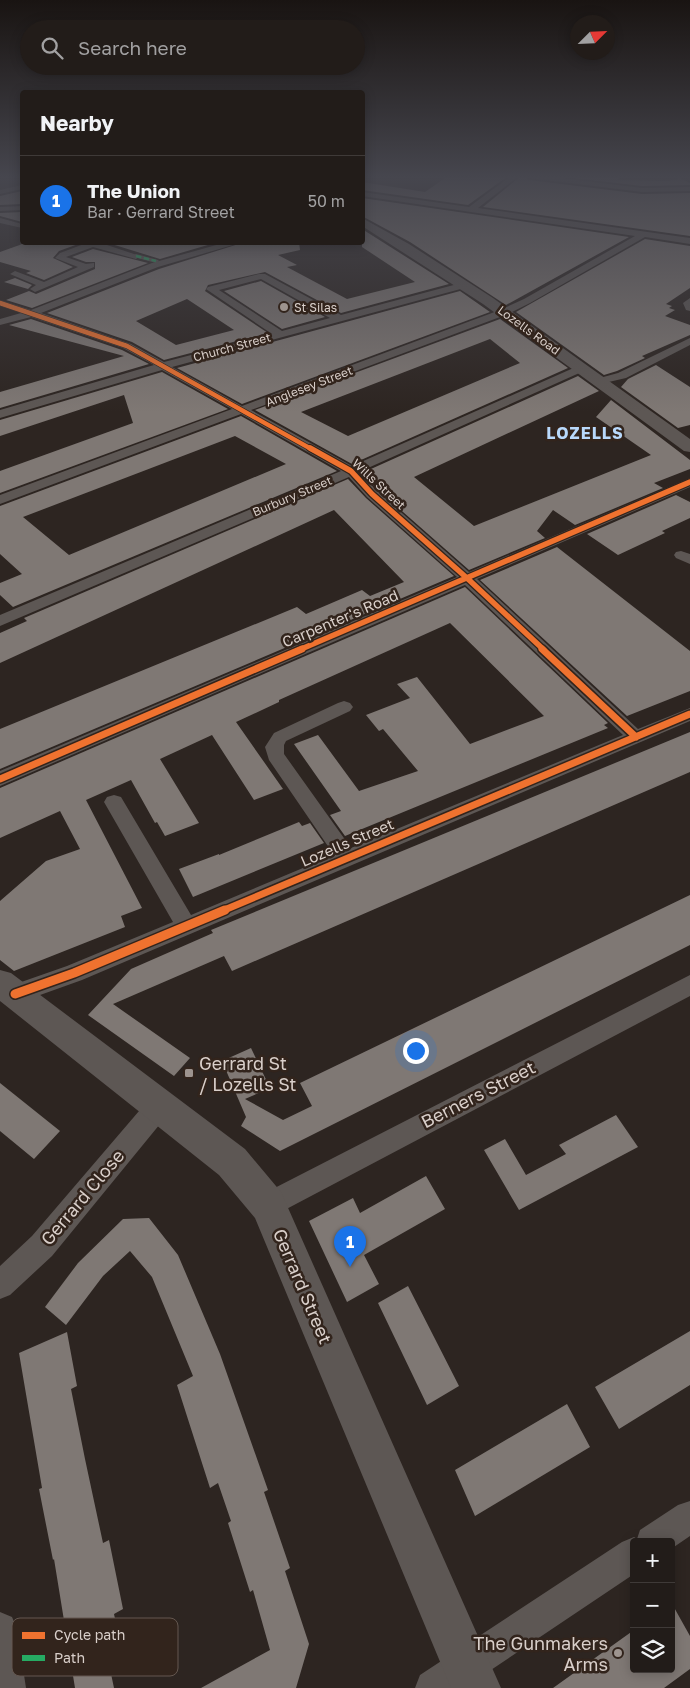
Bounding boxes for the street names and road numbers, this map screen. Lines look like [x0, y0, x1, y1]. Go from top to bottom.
street label: Lozells Road [495, 302, 563, 358]
street label: Church Street [192, 329, 273, 365]
street label: Anglesey Street [263, 362, 355, 409]
street label: Wills Street [349, 456, 409, 513]
street label: Burbury Street [250, 472, 334, 519]
street label: Carpenter's Road [279, 585, 401, 651]
street label: Lozells Street [298, 814, 396, 870]
street label: Berners Street [417, 1056, 539, 1132]
street label: Gerrard Close [36, 1145, 128, 1249]
street label: Gerrard Street [269, 1225, 337, 1347]

